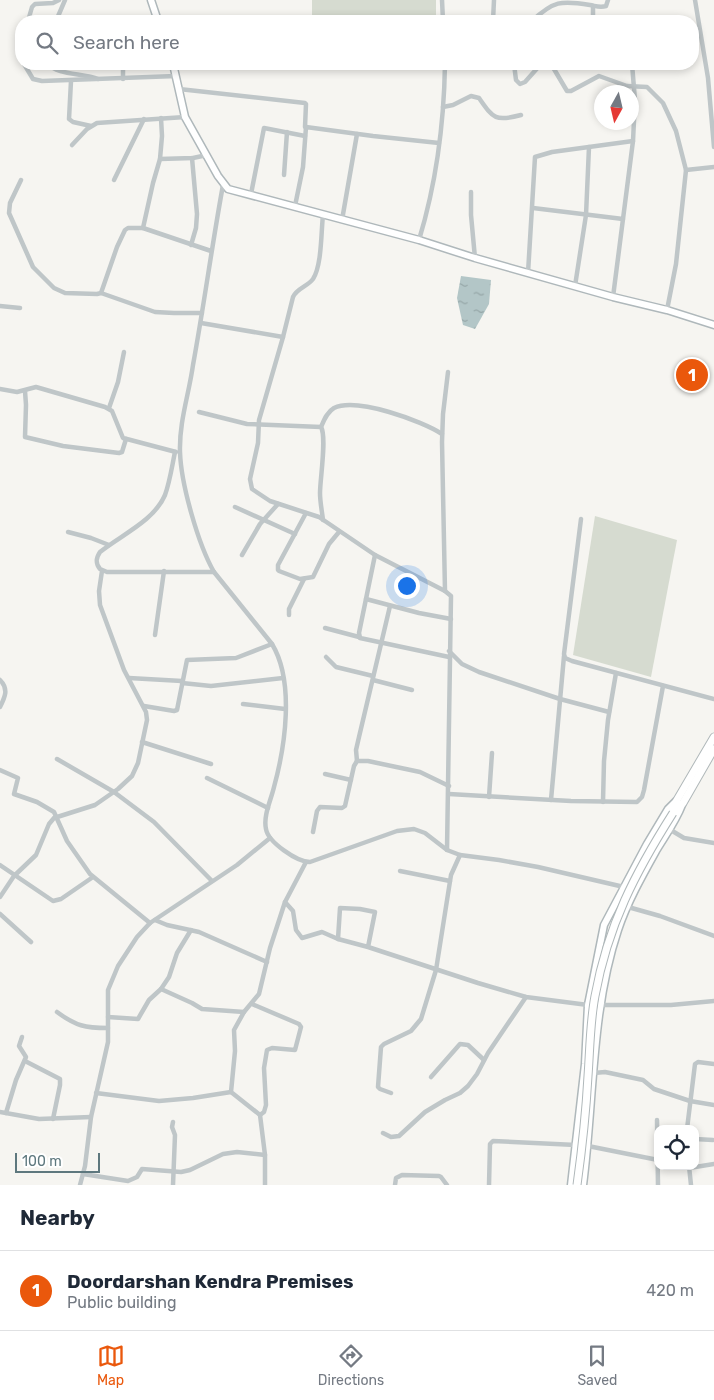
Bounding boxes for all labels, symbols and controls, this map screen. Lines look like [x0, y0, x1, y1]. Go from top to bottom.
search box [15, 15, 699, 70]
icon: search [33, 29, 61, 57]
text: Search here [73, 31, 180, 54]
north arrow [594, 85, 639, 130]
pin: 1 [676, 356, 708, 394]
your location [394, 573, 420, 599]
map controls [654, 1125, 699, 1170]
button: locate [654, 1125, 699, 1170]
scale bar [15, 1150, 100, 1173]
text: 100 m [22, 1153, 62, 1170]
text: Nearby [20, 1205, 95, 1230]
text: Doordarshan Kendra Premises [67, 1270, 354, 1293]
text: 1 [32, 1281, 40, 1300]
text: 420 m [646, 1281, 694, 1300]
text: Public building [67, 1293, 177, 1312]
tab: Map [97, 1342, 125, 1389]
tab: Directions [318, 1342, 384, 1389]
tab: Saved [577, 1342, 617, 1389]

